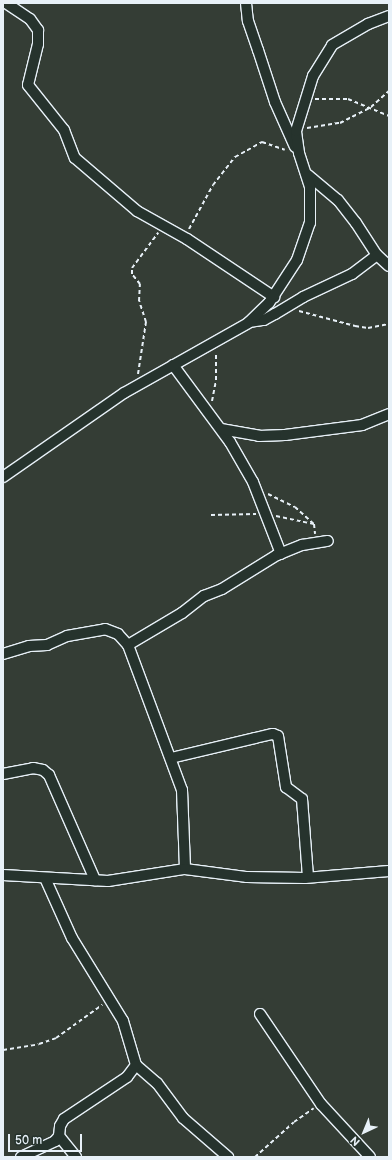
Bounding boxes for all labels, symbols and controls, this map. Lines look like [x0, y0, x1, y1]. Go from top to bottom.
north arrow [344, 1112, 384, 1152]
scale bar [10, 1126, 84, 1152]
text: 50 m [15, 1133, 42, 1148]
text: N [348, 1133, 363, 1149]

